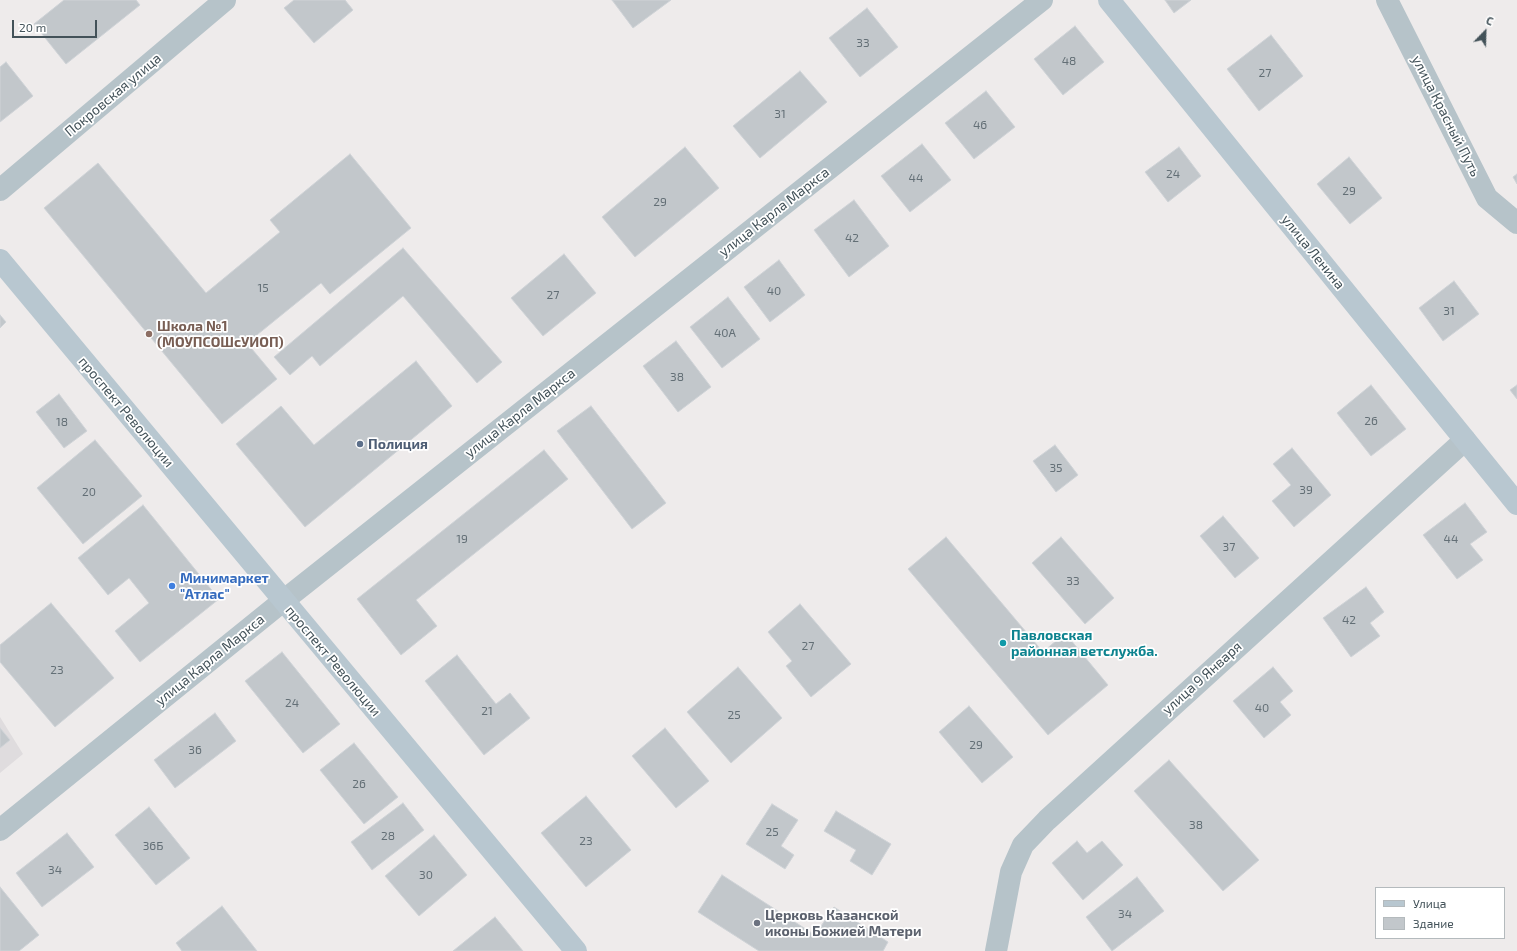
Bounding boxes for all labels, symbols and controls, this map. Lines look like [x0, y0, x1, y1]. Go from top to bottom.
scale bar [14, 12, 99, 38]
north arrow [1465, 12, 1505, 52]
text: С [1484, 13, 1495, 28]
text: 20 m [19, 20, 46, 34]
house number: 33 [856, 36, 870, 50]
street label: Покровская улица [61, 50, 165, 140]
street label: улица Красный Путь [1408, 53, 1484, 179]
house number: 48 [1062, 54, 1076, 68]
house number: 27 [1259, 66, 1271, 80]
house number: 31 [774, 107, 786, 121]
house number: 46 [973, 118, 987, 132]
street label: улица Карла Маркса [715, 164, 833, 260]
house number: 24 [1166, 167, 1180, 181]
house number: 44 [909, 171, 923, 185]
house number: 29 [1342, 184, 1356, 198]
house number: 29 [653, 195, 667, 209]
street label: улица Ленина [1278, 211, 1348, 293]
house number: 42 [845, 231, 859, 245]
house number: 15 [257, 281, 269, 295]
house number: 40 [767, 284, 781, 298]
house number: 27 [547, 288, 559, 302]
house number: 31 [1443, 304, 1455, 318]
place label: Школа №1 (МОУПСОШсУИОП) [157, 318, 284, 350]
house number: 40А [714, 326, 736, 340]
marker: Школа №1 (МОУПСОШсУИОП) [144, 329, 154, 339]
street label: проспект Революции [75, 353, 177, 471]
street label: улица Карла Маркса [461, 365, 579, 461]
house number: 38 [670, 370, 684, 384]
house number: 26 [1364, 414, 1378, 428]
house number: 18 [56, 415, 68, 429]
place label: Полиция [368, 436, 428, 452]
marker: Полиция [355, 439, 365, 449]
house number: 35 [1049, 461, 1063, 475]
house number: 39 [1299, 483, 1313, 497]
house number: 20 [82, 485, 96, 499]
house number: 19 [456, 532, 468, 546]
house number: 44 [1444, 532, 1458, 546]
house number: 37 [1223, 540, 1235, 554]
place label: Минимаркет "Атлас" [180, 570, 269, 602]
house number: 33 [1066, 574, 1080, 588]
marker: Минимаркет "Атлас" [167, 581, 177, 591]
street label: проспект Революции [282, 602, 384, 720]
street label: улица Карла Маркса [152, 611, 268, 709]
house number: 42 [1342, 613, 1356, 627]
place label: Павловская районная ветслужба. [1011, 627, 1158, 660]
marker: Павловская районная ветслужба. [998, 638, 1008, 648]
street label: улица 9 Января [1159, 638, 1245, 718]
house number: 27 [802, 639, 814, 653]
house number: 23 [50, 663, 64, 677]
house number: 24 [285, 696, 299, 710]
house number: 40 [1255, 701, 1269, 715]
house number: 21 [481, 704, 493, 718]
house number: 25 [727, 708, 741, 722]
house number: 29 [969, 738, 983, 752]
house number: 36 [188, 743, 202, 757]
house number: 26 [352, 777, 366, 791]
house number: 38 [1189, 818, 1203, 832]
house number: 25 [765, 825, 779, 839]
house number: 28 [381, 829, 395, 843]
house number: 23 [579, 834, 593, 848]
house number: 36Б [143, 839, 163, 853]
house number: 34 [48, 863, 62, 877]
house number: 30 [419, 868, 433, 882]
legend [1375, 887, 1505, 939]
text: Улица [1413, 896, 1446, 910]
place label: Церковь Казанской иконы Божией Матери [765, 907, 921, 940]
house number: 34 [1118, 907, 1132, 921]
text: Здание [1413, 916, 1454, 930]
marker: Церковь Казанской иконы Божией Матери [752, 918, 762, 928]

